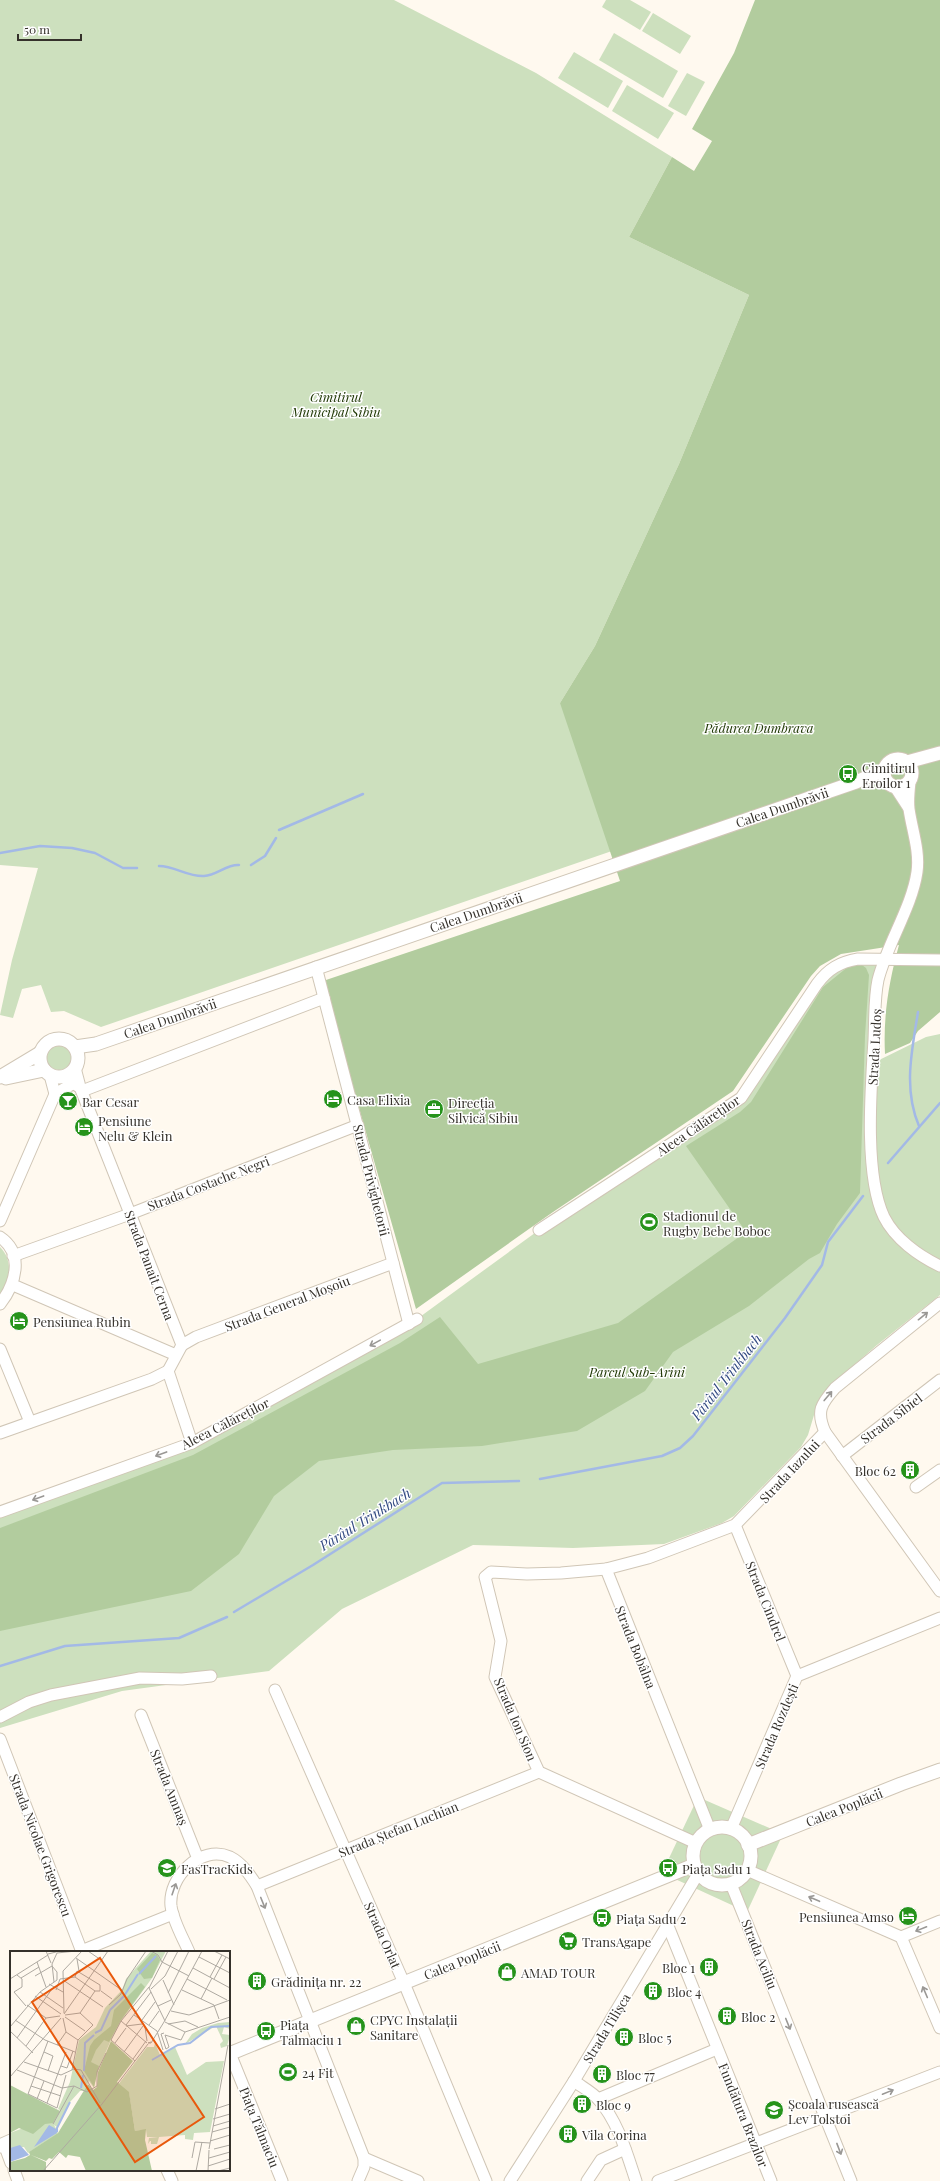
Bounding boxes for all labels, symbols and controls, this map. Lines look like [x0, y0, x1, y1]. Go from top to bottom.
scale bar [18, 16, 81, 42]
text: 50 m [24, 21, 50, 37]
park label: Cimitirul Municipal Sibiu [290, 388, 381, 420]
park label: Pădurea Dumbrava [703, 719, 814, 736]
place label: Cimitirul Eroilor 1 [862, 759, 916, 791]
bus stop icon: Cimitirul Eroilor 1 [837, 763, 859, 785]
street label: Calea Dumbrăvii [733, 783, 831, 831]
street label: Calea Dumbrăvii [427, 888, 525, 936]
street label: Calea Dumbrăvii [121, 994, 219, 1042]
street label: Strada Ludoș [864, 1008, 885, 1086]
hotel icon: Casa Elixia [322, 1088, 344, 1110]
bar icon: Bar Cesar [57, 1090, 79, 1112]
place label: Casa Elixia [347, 1091, 411, 1108]
street label: Aleea Călăreților [652, 1091, 743, 1160]
place label: Bar Cesar [82, 1093, 139, 1110]
place label: Direcția Silvică Sibiu [448, 1094, 519, 1126]
office icon: Direcția Silvică Sibiu [423, 1098, 445, 1120]
place label: Pensiune Nelu & Klein [98, 1112, 173, 1144]
hotel icon: Pensiune Nelu & Klein [73, 1116, 95, 1138]
street label: Strada Privighetorii [350, 1122, 394, 1238]
street label: Strada Costache Negri [144, 1152, 272, 1214]
place label: Stadionul de Rugby Bebe Boboc [663, 1207, 770, 1239]
street label: Strada Panait Cerna [121, 1208, 179, 1323]
sports icon: Stadionul de Rugby Bebe Boboc [638, 1211, 660, 1233]
street label: Strada General Moșoiu [222, 1271, 352, 1335]
hotel icon: Pensiunea Rubin [8, 1310, 30, 1332]
one-way arrow [918, 1311, 929, 1320]
place label: Pensiunea Rubin [33, 1313, 131, 1330]
water label: Pârâul Trinkbach [686, 1330, 766, 1425]
one-way arrow [369, 1339, 381, 1347]
park label: Parcul Sub-Arini [588, 1363, 686, 1380]
street label: Strada Sibiel [857, 1389, 926, 1447]
one-way arrow [824, 1391, 833, 1401]
street label: Aleea Călăreților [177, 1393, 272, 1453]
street label: Strada Iazului [755, 1436, 823, 1506]
one-way arrow [155, 1451, 167, 1459]
building icon: Bloc 62 [899, 1459, 921, 1481]
place label: Bloc 62 [855, 1462, 896, 1479]
water label: Pârâul Trinkbach [315, 1483, 414, 1555]
one-way arrow [32, 1495, 45, 1502]
street label: Strada Cindrel [742, 1558, 790, 1644]
street label: Strada Bobâlna [612, 1603, 661, 1691]
street label: Strada Ion Sion [491, 1675, 541, 1764]
street label: Strada Rozdești [750, 1681, 802, 1771]
street label: Strada Amnaș [147, 1747, 193, 1828]
street label: Strada Nicolae Grigorescu [6, 1771, 76, 1919]
street label: Calea Poplăcii [803, 1784, 885, 1830]
street label: Strada Ștefan Luchian [335, 1797, 461, 1861]
school or university icon: FasTracKids [156, 1857, 178, 1879]
bus stop icon: Piața Sadu 1 [657, 1857, 679, 1879]
place label: FasTracKids [181, 1860, 253, 1877]
place label: Piața Sadu 1 [682, 1860, 751, 1877]
one-way arrow [171, 1882, 178, 1895]
one-way arrow [809, 1895, 821, 1902]
one-way arrow [260, 1896, 268, 1908]
street label: Strada Orlat [361, 1899, 405, 1971]
hotel icon: Pensiunea Amso [897, 1905, 919, 1927]
bus stop icon: Piața Sadu 2 [591, 1907, 613, 1929]
place label: Pensiunea Amso [799, 1908, 894, 1925]
place label: Piața Sadu 2 [616, 1910, 686, 1927]
street label: Strada Aciliu [738, 1917, 782, 1992]
one-way arrow [915, 1926, 927, 1934]
supermarket icon: TransAgape [557, 1930, 579, 1952]
place label: TransAgape [582, 1933, 652, 1950]
street label: Calea Poplăcii [421, 1937, 503, 1983]
inset map [10, 1951, 230, 2171]
building icon: Bloc 1 [698, 1956, 720, 1978]
place label: Bloc 1 [662, 1959, 695, 1976]
shop icon: AMAD TOUR [496, 1961, 518, 1983]
place label: AMAD TOUR [520, 1964, 596, 1981]
building icon: Grădinița nr. 22 [246, 1970, 268, 1992]
place label: Grădinița nr. 22 [271, 1973, 362, 1990]
building icon: Bloc 4 [642, 1980, 664, 2002]
place label: Bloc 4 [667, 1983, 701, 2000]
one-way arrow [920, 1986, 928, 1998]
street label: Strada Tilișca [578, 1989, 634, 2066]
building icon: Bloc 2 [716, 2005, 738, 2027]
place label: Bloc 2 [741, 2008, 775, 2025]
place label: CPYC Instalații Sanitare [370, 2011, 458, 2043]
shop icon: CPYC Instalații Sanitare [345, 2015, 367, 2037]
place label: Piața Talmaciu 1 [280, 2016, 342, 2048]
one-way arrow [785, 2017, 792, 2029]
bus stop icon: Piața Talmaciu 1 [255, 2020, 277, 2042]
building icon: Bloc 5 [613, 2026, 635, 2048]
place label: Bloc 5 [638, 2029, 672, 2046]
street label: Fundătura Brazilor [715, 2060, 773, 2170]
sports icon: 24 Fit [277, 2061, 299, 2083]
building icon: Bloc 77 [591, 2063, 613, 2085]
place label: 24 Fit [302, 2064, 334, 2081]
place label: Bloc 77 [616, 2066, 656, 2083]
street label: Piața Tălmaciu [236, 2084, 284, 2170]
one-way arrow [882, 2088, 894, 2096]
building icon: Bloc 9 [571, 2093, 593, 2115]
place label: Școala rusească Lev Tolstoi [788, 2095, 880, 2127]
place label: Bloc 9 [596, 2096, 631, 2113]
school or university icon: Școala rusească Lev Tolstoi [763, 2099, 785, 2121]
building icon: Vila Corina [557, 2123, 579, 2145]
place label: Vila Corina [581, 2126, 647, 2143]
one-way arrow [835, 2143, 843, 2155]

